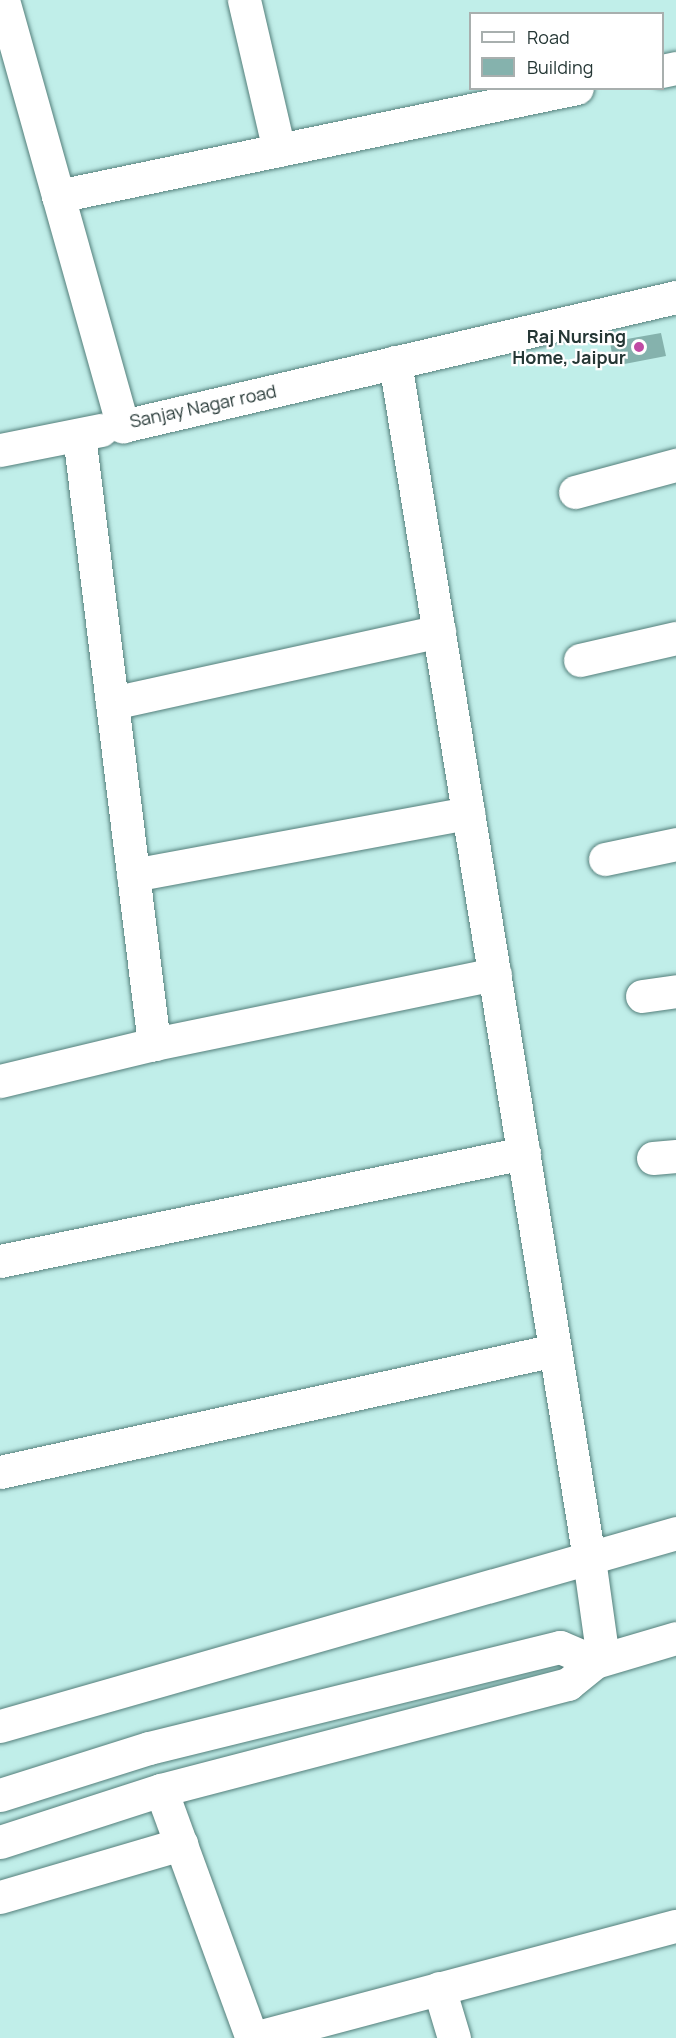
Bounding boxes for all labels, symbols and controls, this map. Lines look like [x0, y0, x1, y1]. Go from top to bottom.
legend [469, 12, 664, 90]
text: Road [527, 25, 570, 49]
text: Building [527, 55, 593, 79]
place label: Raj Nursing Home, Jaipur [512, 326, 626, 368]
marker: Raj Nursing Home, Jaipur [630, 338, 648, 356]
street label: Sanjay Nagar road [128, 380, 278, 432]

